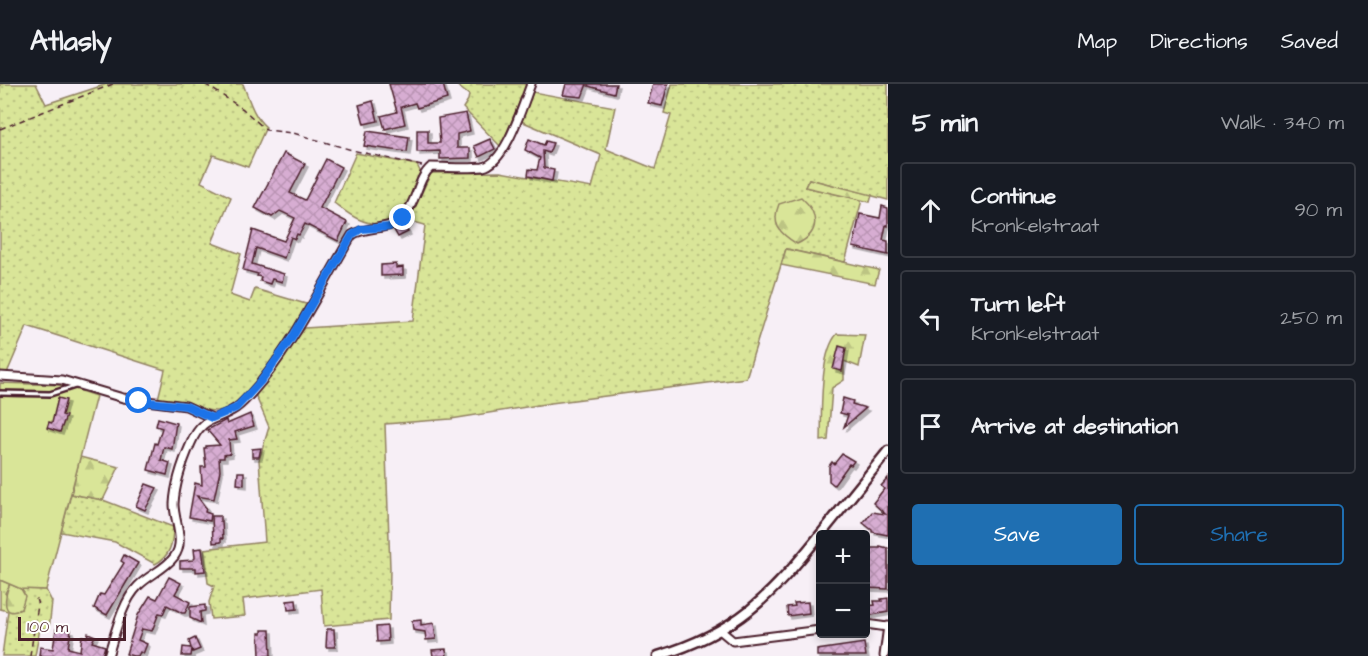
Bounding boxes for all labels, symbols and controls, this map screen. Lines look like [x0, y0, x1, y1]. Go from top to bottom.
text: Atlasly [30, 22, 112, 61]
text: Map [1077, 27, 1117, 56]
text: Directions [1150, 27, 1248, 56]
text: Saved [1281, 27, 1338, 56]
text: 5 min [912, 105, 978, 141]
text: Walk · 340 m [1221, 109, 1344, 137]
text: Continue [971, 181, 1056, 212]
icon: ahead [914, 194, 947, 227]
text: 90 m [1294, 196, 1342, 224]
route end [389, 204, 415, 230]
text: Kronkelstraat [971, 212, 1099, 240]
text: Turn left [971, 289, 1065, 320]
icon: left [914, 302, 947, 335]
text: 250 m [1280, 304, 1342, 332]
text: Kronkelstraat [971, 320, 1099, 348]
route start [125, 387, 151, 413]
icon: arrive [914, 410, 947, 443]
text: Arrive at destination [971, 411, 1178, 442]
button: Save [912, 504, 1122, 565]
button: Share [1134, 504, 1344, 565]
map controls [816, 530, 870, 638]
button: + [816, 530, 870, 584]
button: − [816, 584, 870, 638]
scale bar [18, 614, 126, 642]
text: 100 m [27, 616, 68, 638]

